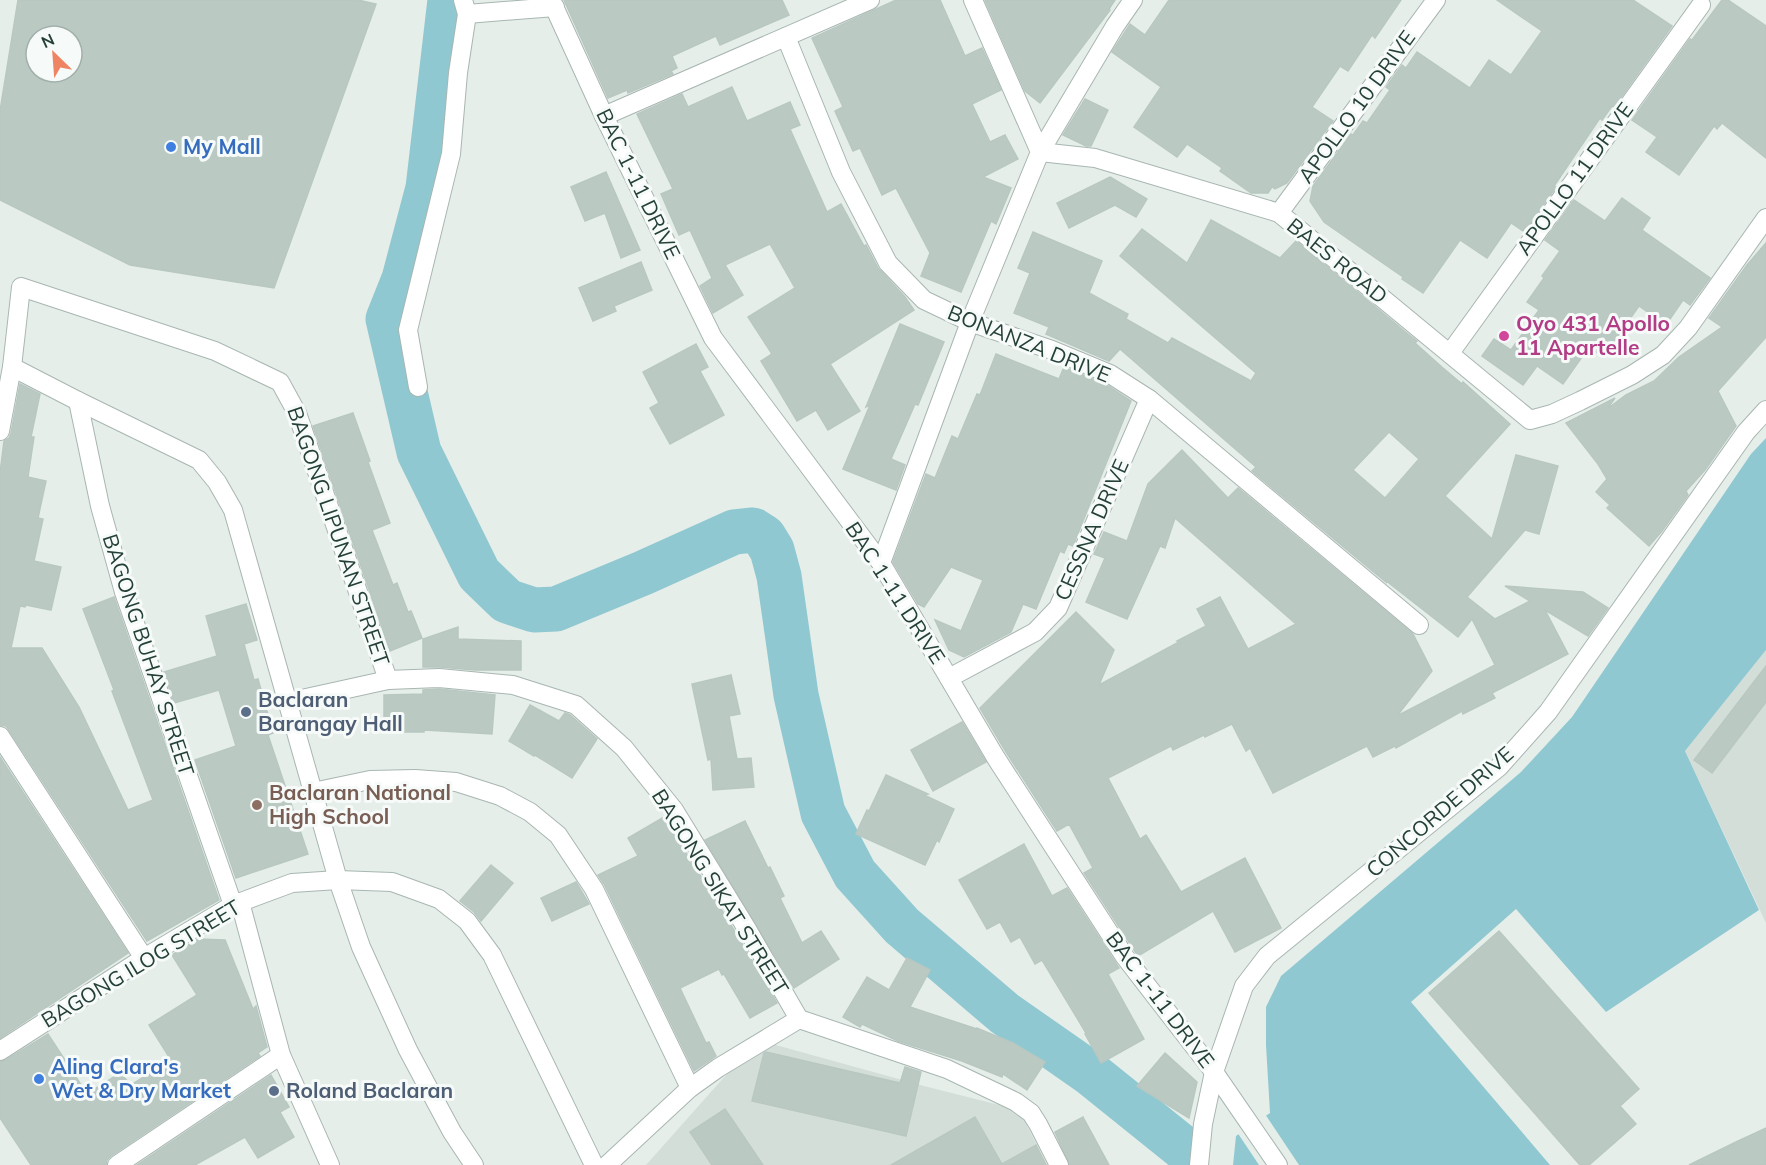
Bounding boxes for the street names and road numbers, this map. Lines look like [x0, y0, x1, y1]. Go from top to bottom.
street label: APOLLO 10 DRIVE [1292, 25, 1420, 188]
street label: APOLLO 11 DRIVE [1510, 97, 1638, 260]
street label: BAC 1-11 DRIVE [591, 104, 687, 263]
street label: BAES ROAD [1282, 212, 1393, 309]
street label: BONANZA DRIVE [944, 299, 1115, 388]
street label: BAGONG LIPUNAN STREET [282, 403, 396, 669]
street label: CESSNA DRIVE [1048, 455, 1134, 604]
street label: BAC 1-11 DRIVE [840, 517, 951, 668]
street label: BAGONG BUHAY STREET [98, 531, 200, 779]
street label: CONCORDE DRIVE [1360, 740, 1518, 882]
street label: BAGONG SIKAT STREET [647, 784, 795, 999]
street label: BAGONG ILOG STREET [36, 893, 245, 1033]
street label: BAC 1-11 DRIVE [1101, 926, 1221, 1073]

